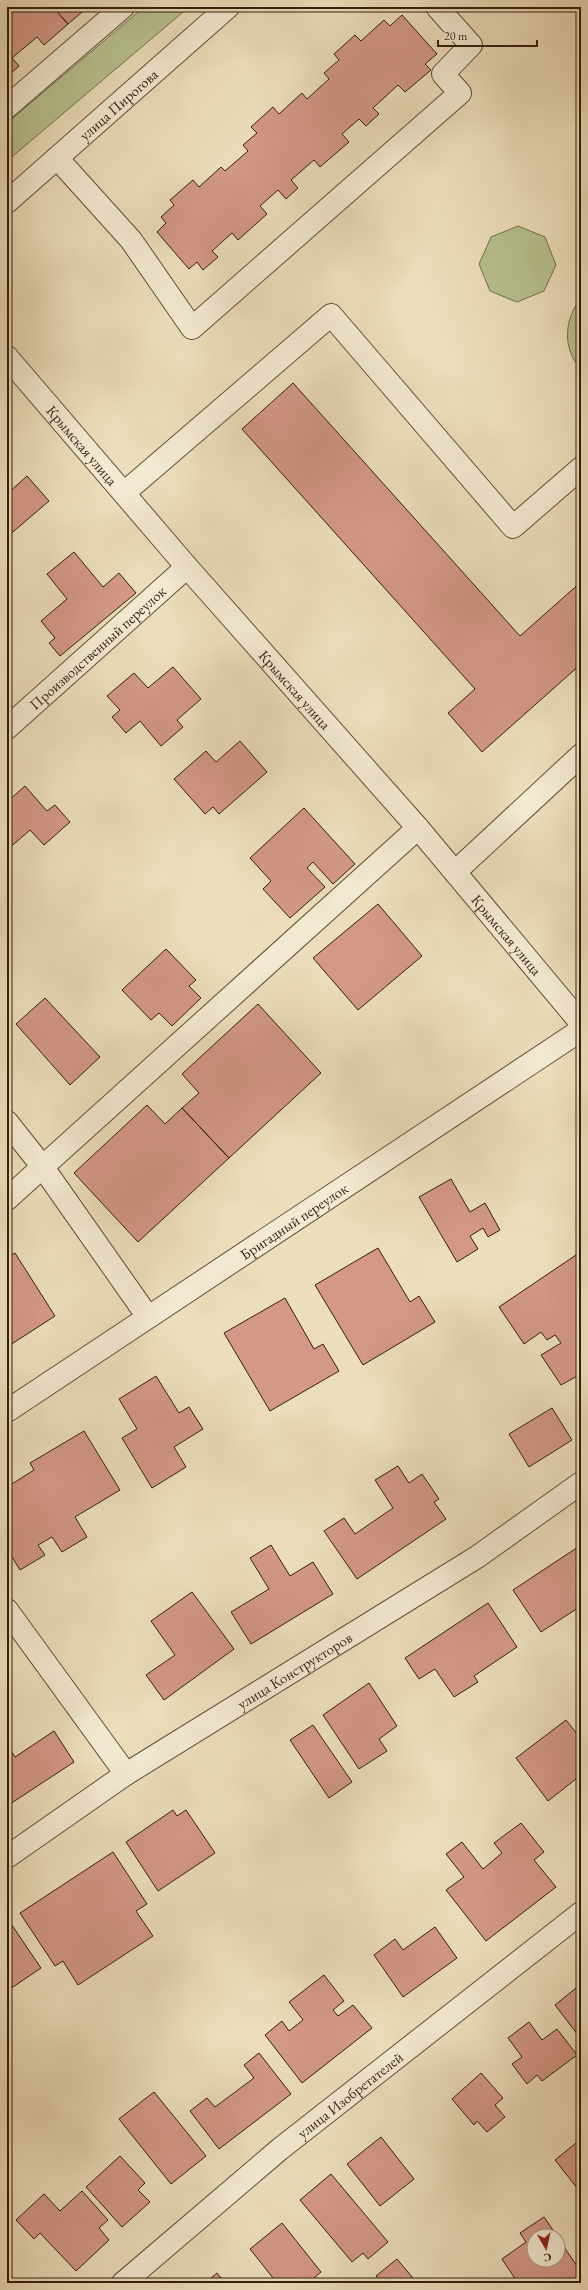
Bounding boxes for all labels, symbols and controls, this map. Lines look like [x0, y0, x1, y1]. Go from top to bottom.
scale bar [438, 22, 537, 48]
text: 20 m [444, 28, 468, 44]
street label: улица Пирогова [75, 64, 161, 144]
street label: Крымская улица [43, 401, 122, 489]
street label: Производственный переулок [25, 581, 169, 713]
street label: Крымская улица [255, 646, 336, 733]
street label: Крымская улица [468, 890, 546, 979]
street label: Бригадный переулок [236, 1178, 351, 1263]
street label: улица Конструкторов [233, 1627, 355, 1713]
street label: улица Изобретателей [293, 2047, 406, 2142]
north arrow [526, 2228, 566, 2268]
text: С [542, 2250, 553, 2265]

